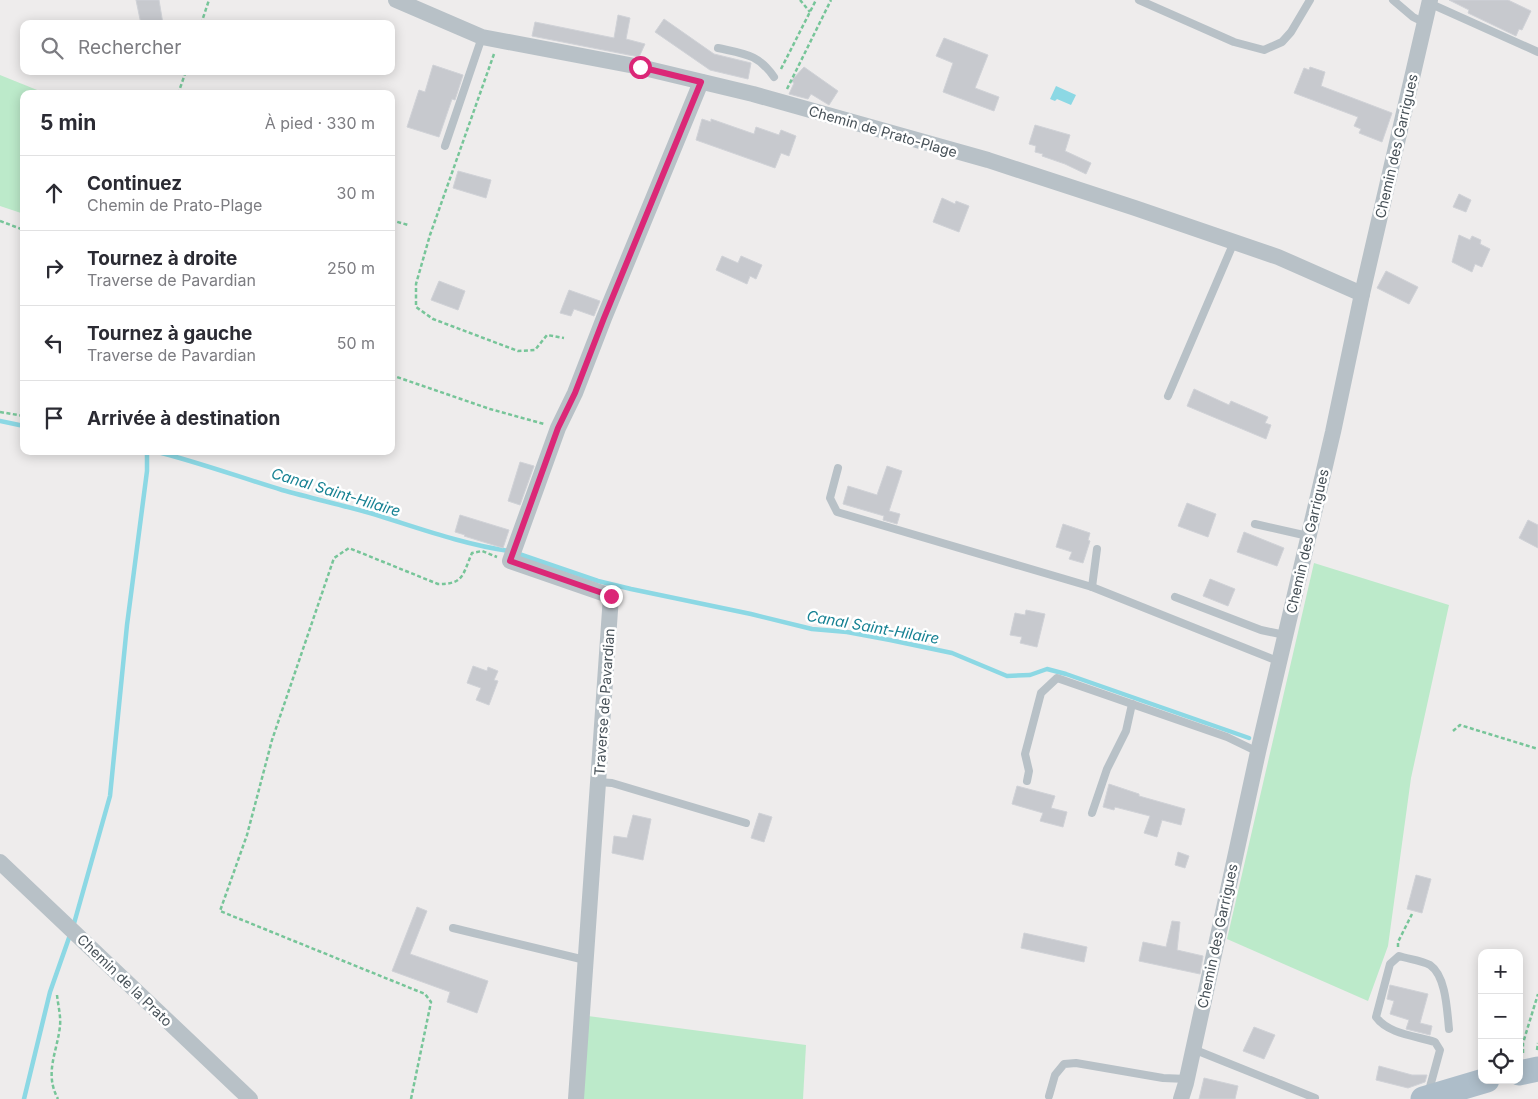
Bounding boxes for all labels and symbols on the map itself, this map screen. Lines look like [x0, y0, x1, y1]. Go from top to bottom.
route start [629, 56, 652, 79]
street label: Chemin des Garrigues [1371, 72, 1421, 220]
street label: Chemin de Prato-Plage [807, 102, 959, 160]
water label: Canal Saint-Hilaire [269, 463, 403, 521]
street label: Chemin des Garrigues [1282, 467, 1332, 615]
route end [600, 585, 623, 608]
water label: Canal Saint-Hilaire [805, 606, 941, 648]
street label: Traverse de Pavardian [590, 628, 618, 776]
street label: Chemin des Garrigues [1193, 862, 1241, 1010]
street label: Chemin de la Prato [74, 930, 176, 1030]

